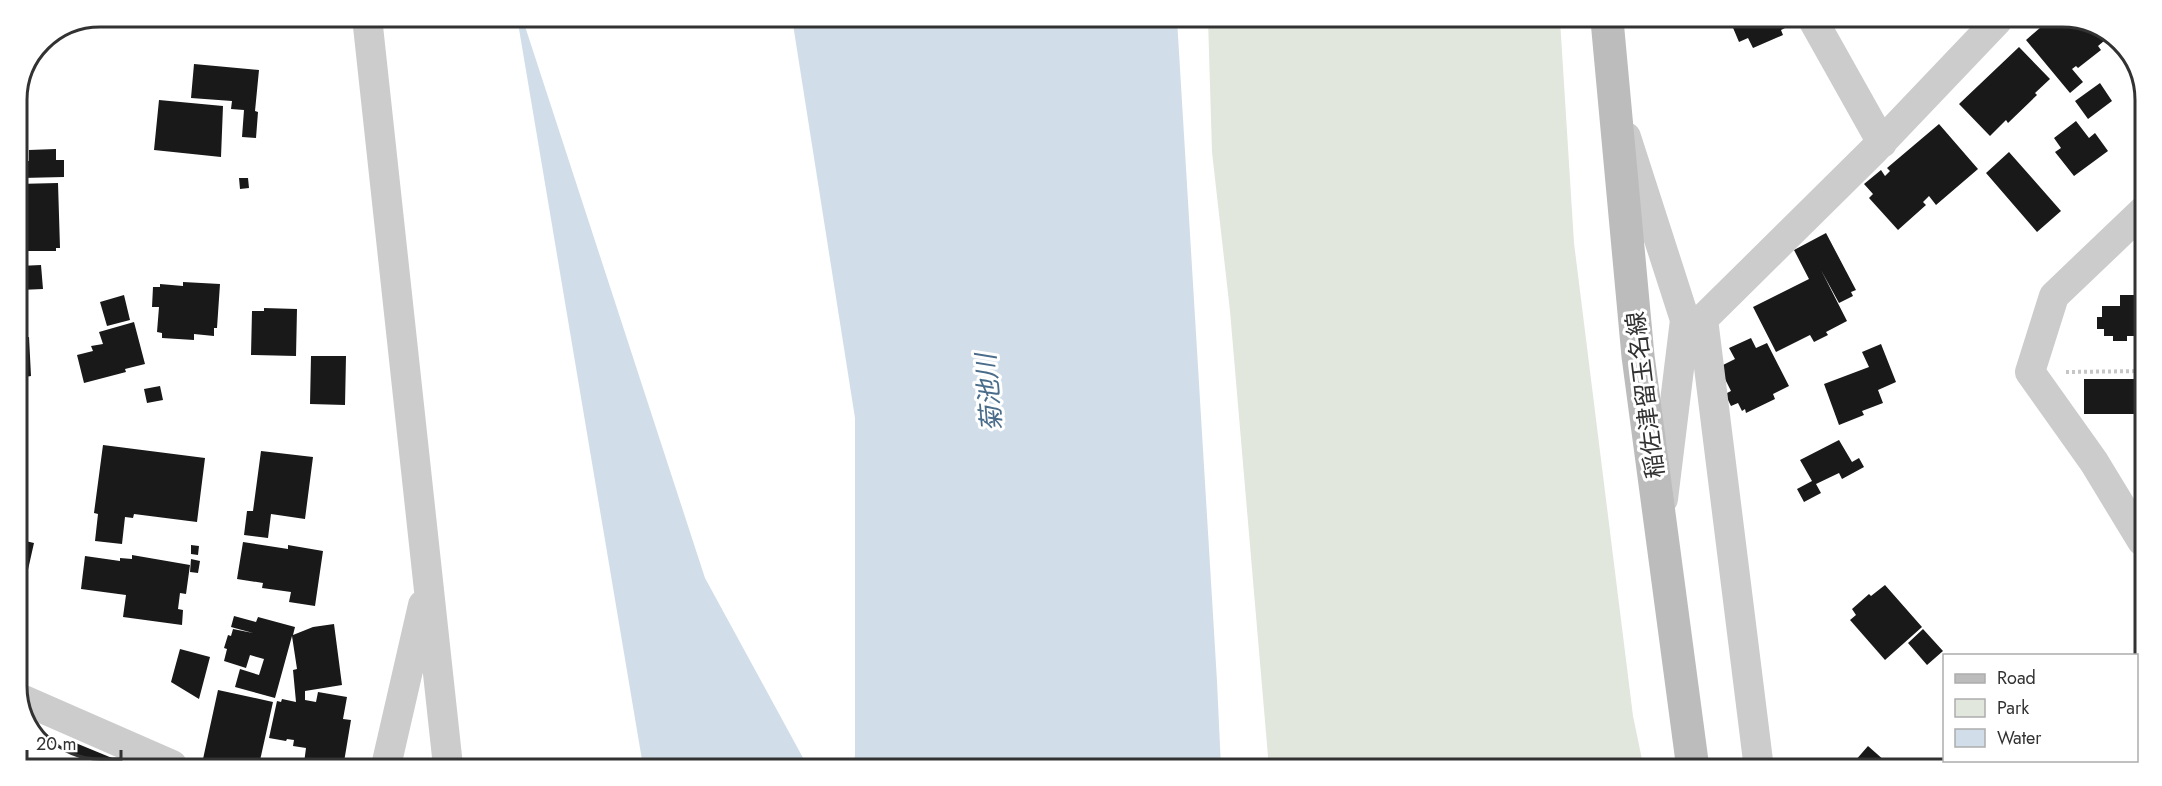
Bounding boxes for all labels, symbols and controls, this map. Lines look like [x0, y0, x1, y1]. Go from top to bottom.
street label: 稲佐津留玉名線 [1617, 309, 1673, 481]
water label: 菊池川 [966, 350, 1011, 434]
legend [1943, 654, 2138, 762]
text: Road [1997, 665, 2036, 691]
text: Park [1997, 695, 2029, 721]
scale bar [27, 723, 122, 761]
text: Water [1997, 725, 2042, 751]
text: 20 m [36, 731, 76, 757]

